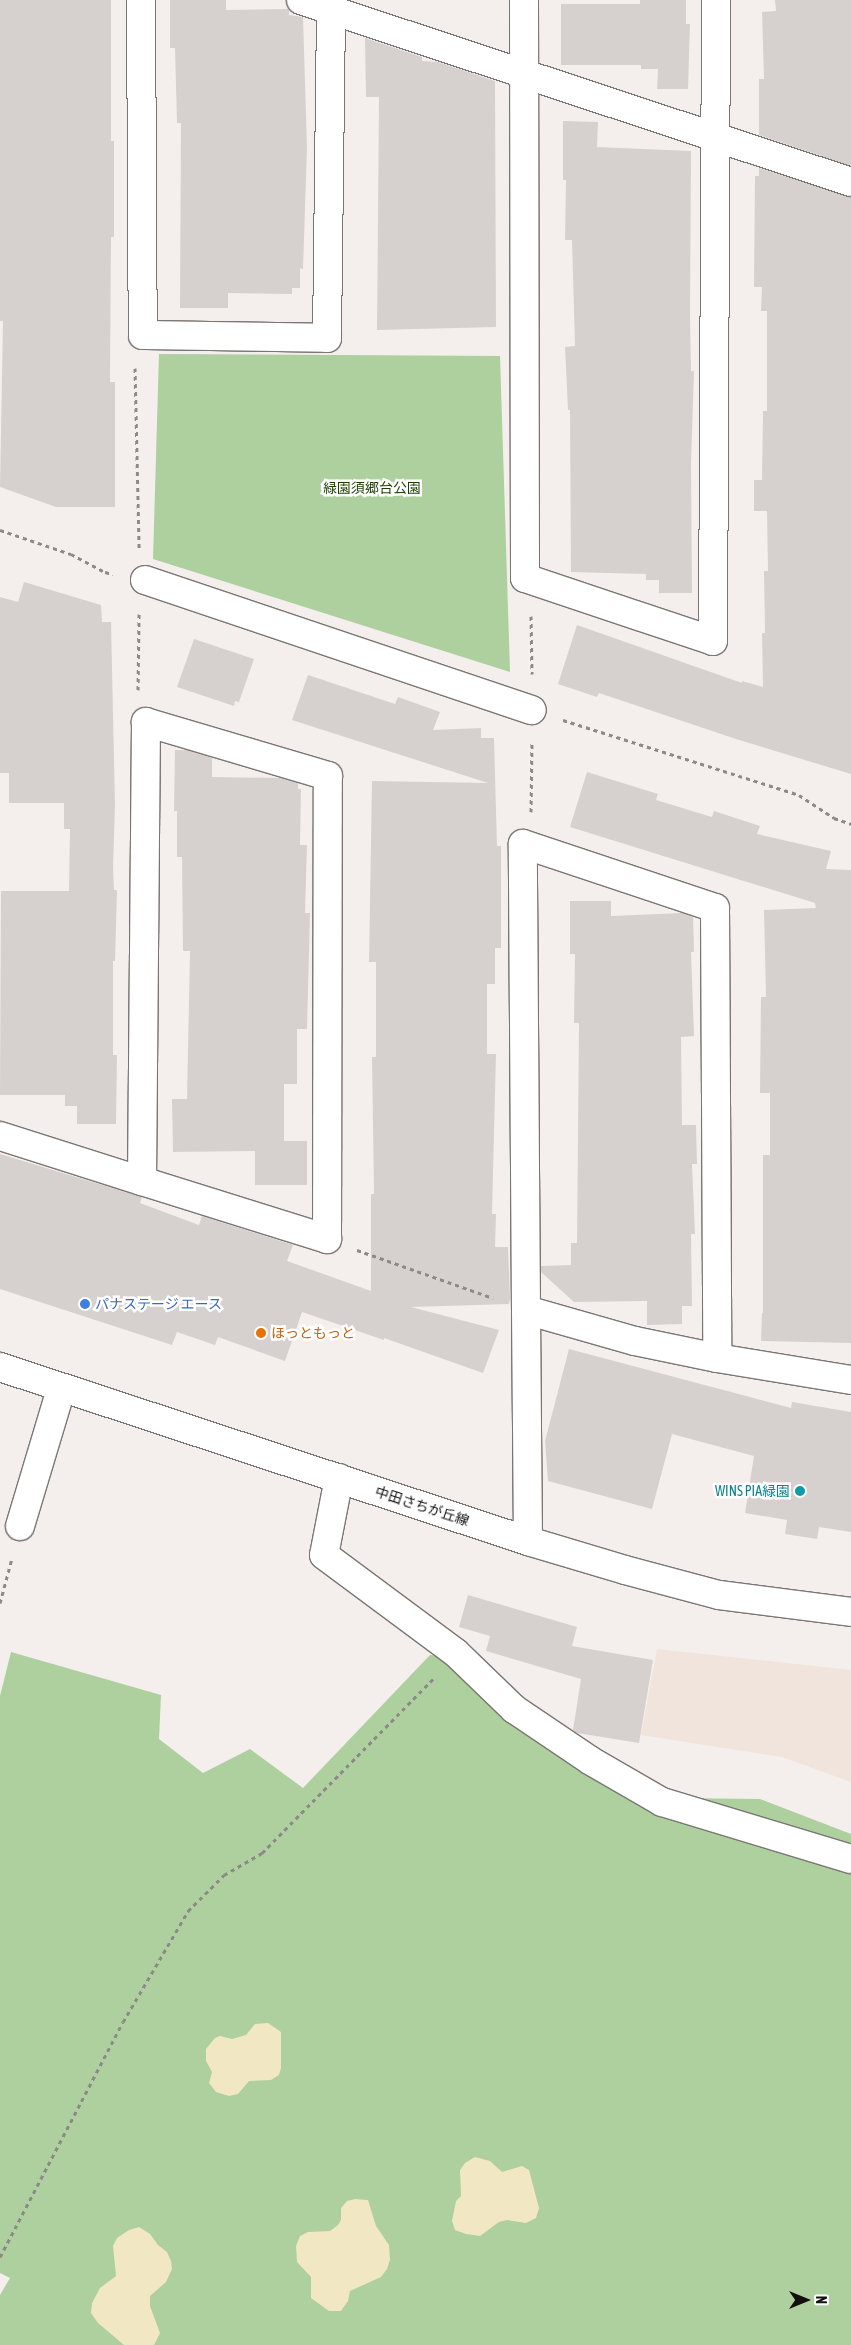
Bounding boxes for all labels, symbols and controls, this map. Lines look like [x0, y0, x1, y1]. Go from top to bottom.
park label: 緑園須郷台公園 [323, 480, 421, 496]
place label: パナステージ エース [95, 1296, 223, 1312]
marker: パナステージ エース [79, 1298, 91, 1310]
place label: ほっともっと [271, 1325, 355, 1341]
marker: ほっともっと [255, 1327, 267, 1339]
street label: 中田さちが丘線 [373, 1483, 471, 1529]
place label: WINS PIA緑園 [715, 1483, 790, 1499]
marker: WINS PIA緑園 [794, 1485, 806, 1497]
north arrow [781, 2275, 831, 2325]
text: N [813, 2296, 829, 2304]

